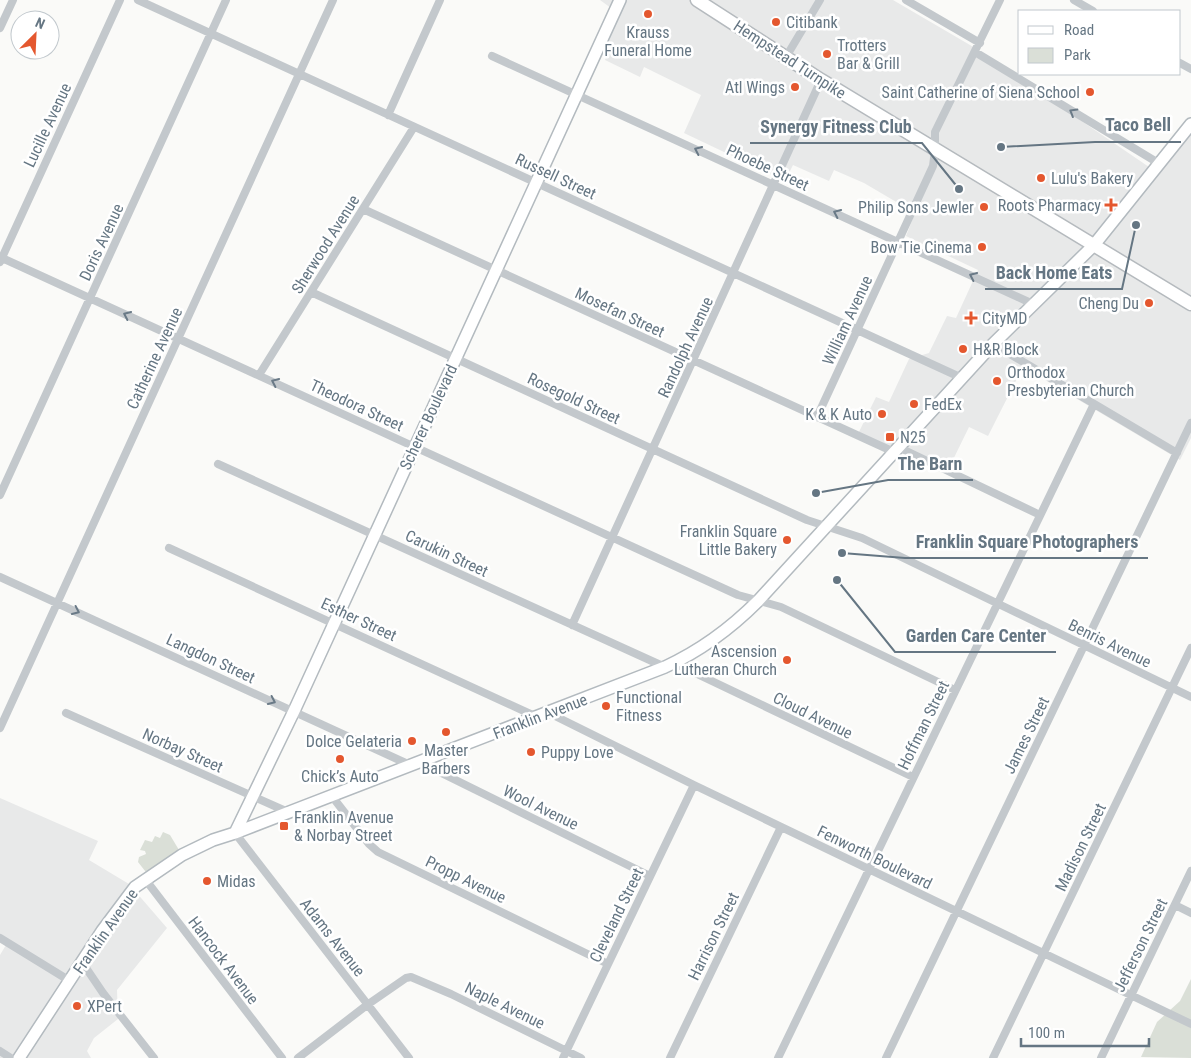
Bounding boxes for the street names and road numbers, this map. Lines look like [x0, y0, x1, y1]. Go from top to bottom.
street label: Hempstead Turnpike [730, 16, 849, 103]
street label: Lucille Avenue [20, 80, 75, 170]
street label: Phoebe Street [724, 140, 812, 195]
street label: Russell Street [512, 149, 599, 204]
street label: Sherwood Avenue [288, 191, 363, 297]
street label: Doris Avenue [75, 201, 128, 284]
street label: William Avenue [818, 273, 876, 368]
street label: Mosefan Street [572, 283, 668, 342]
street label: Randolph Avenue [654, 294, 717, 401]
street label: Catherine Avenue [123, 304, 186, 412]
street label: Scherer Boulevard [396, 361, 461, 473]
street label: Rosegold Street [524, 369, 623, 428]
street label: Theodora Street [307, 376, 407, 436]
street label: Carukin Street [402, 526, 491, 581]
street label: Esther Street [318, 594, 400, 645]
street label: Benris Avenue [1065, 615, 1154, 672]
street label: Langdon Street [163, 630, 258, 687]
street label: Hoffman Street [894, 677, 953, 773]
street label: Cloud Avenue [770, 688, 856, 743]
street label: Franklin Avenue [490, 690, 590, 743]
street label: James Street [1000, 693, 1053, 777]
street label: Norbay Street [140, 724, 226, 777]
street label: Wool Avenue [500, 781, 582, 834]
street label: Madison Street [1051, 800, 1110, 894]
street label: Fenworth Boulevard [814, 821, 935, 893]
street label: Propp Avenue [422, 852, 509, 907]
street label: Cleveland Street [585, 865, 648, 965]
street label: Franklin Avenue [69, 885, 142, 977]
street label: Harrison Street [684, 889, 743, 983]
street label: Adams Avenue [296, 894, 369, 980]
street label: Jefferson Street [1110, 895, 1171, 995]
street label: Hancock Avenue [184, 913, 263, 1008]
street label: Naple Avenue [462, 978, 548, 1033]

